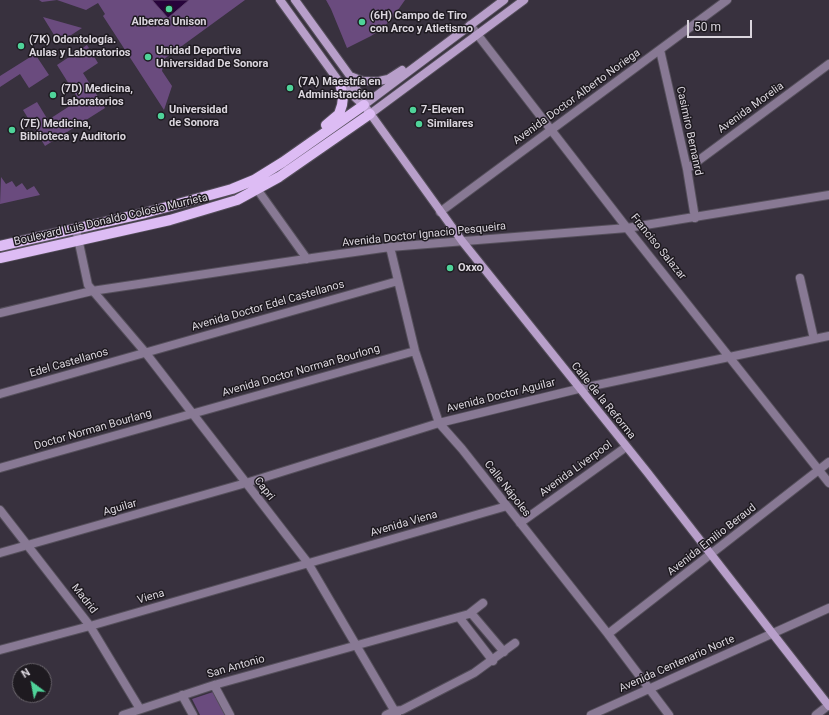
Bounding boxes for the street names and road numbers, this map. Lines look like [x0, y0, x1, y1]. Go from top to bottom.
street label: Avenida Doctor Alberto Noriega [511, 46, 643, 148]
street label: Avenida Morelia [715, 80, 787, 136]
street label: Casimiro Bernanrd [673, 85, 705, 177]
street label: Boulevard Luis Donaldo Colosio Murrieta [13, 191, 209, 249]
street label: Franciso Salazar [627, 211, 689, 283]
street label: Avenida Doctor Ignacio Pesqueira [342, 220, 506, 250]
street label: Avenida Doctor Edel Castellanos [190, 278, 346, 334]
street label: Avenida Doctor Norman Bourlong [221, 342, 381, 400]
street label: Edel Castellanos [28, 345, 110, 381]
street label: Calle de la Reforma [568, 360, 638, 442]
street label: Avenida Doctor Aguilar [445, 376, 557, 416]
street label: Doctor Norman Bourlang [33, 407, 153, 453]
street label: Avenida Liverpool [537, 438, 615, 500]
street label: Calle Nápoles [481, 458, 533, 520]
street label: Capri [251, 475, 277, 503]
street label: Aguilar [102, 497, 138, 519]
street label: Avenida Emilio Beraud [665, 501, 759, 579]
street label: Avenida Viena [369, 508, 439, 540]
street label: Madrid [68, 581, 100, 617]
street label: Viena [136, 587, 166, 607]
street label: Avenida Centenario Norte [617, 633, 737, 695]
street label: San Antonio [206, 652, 266, 682]

